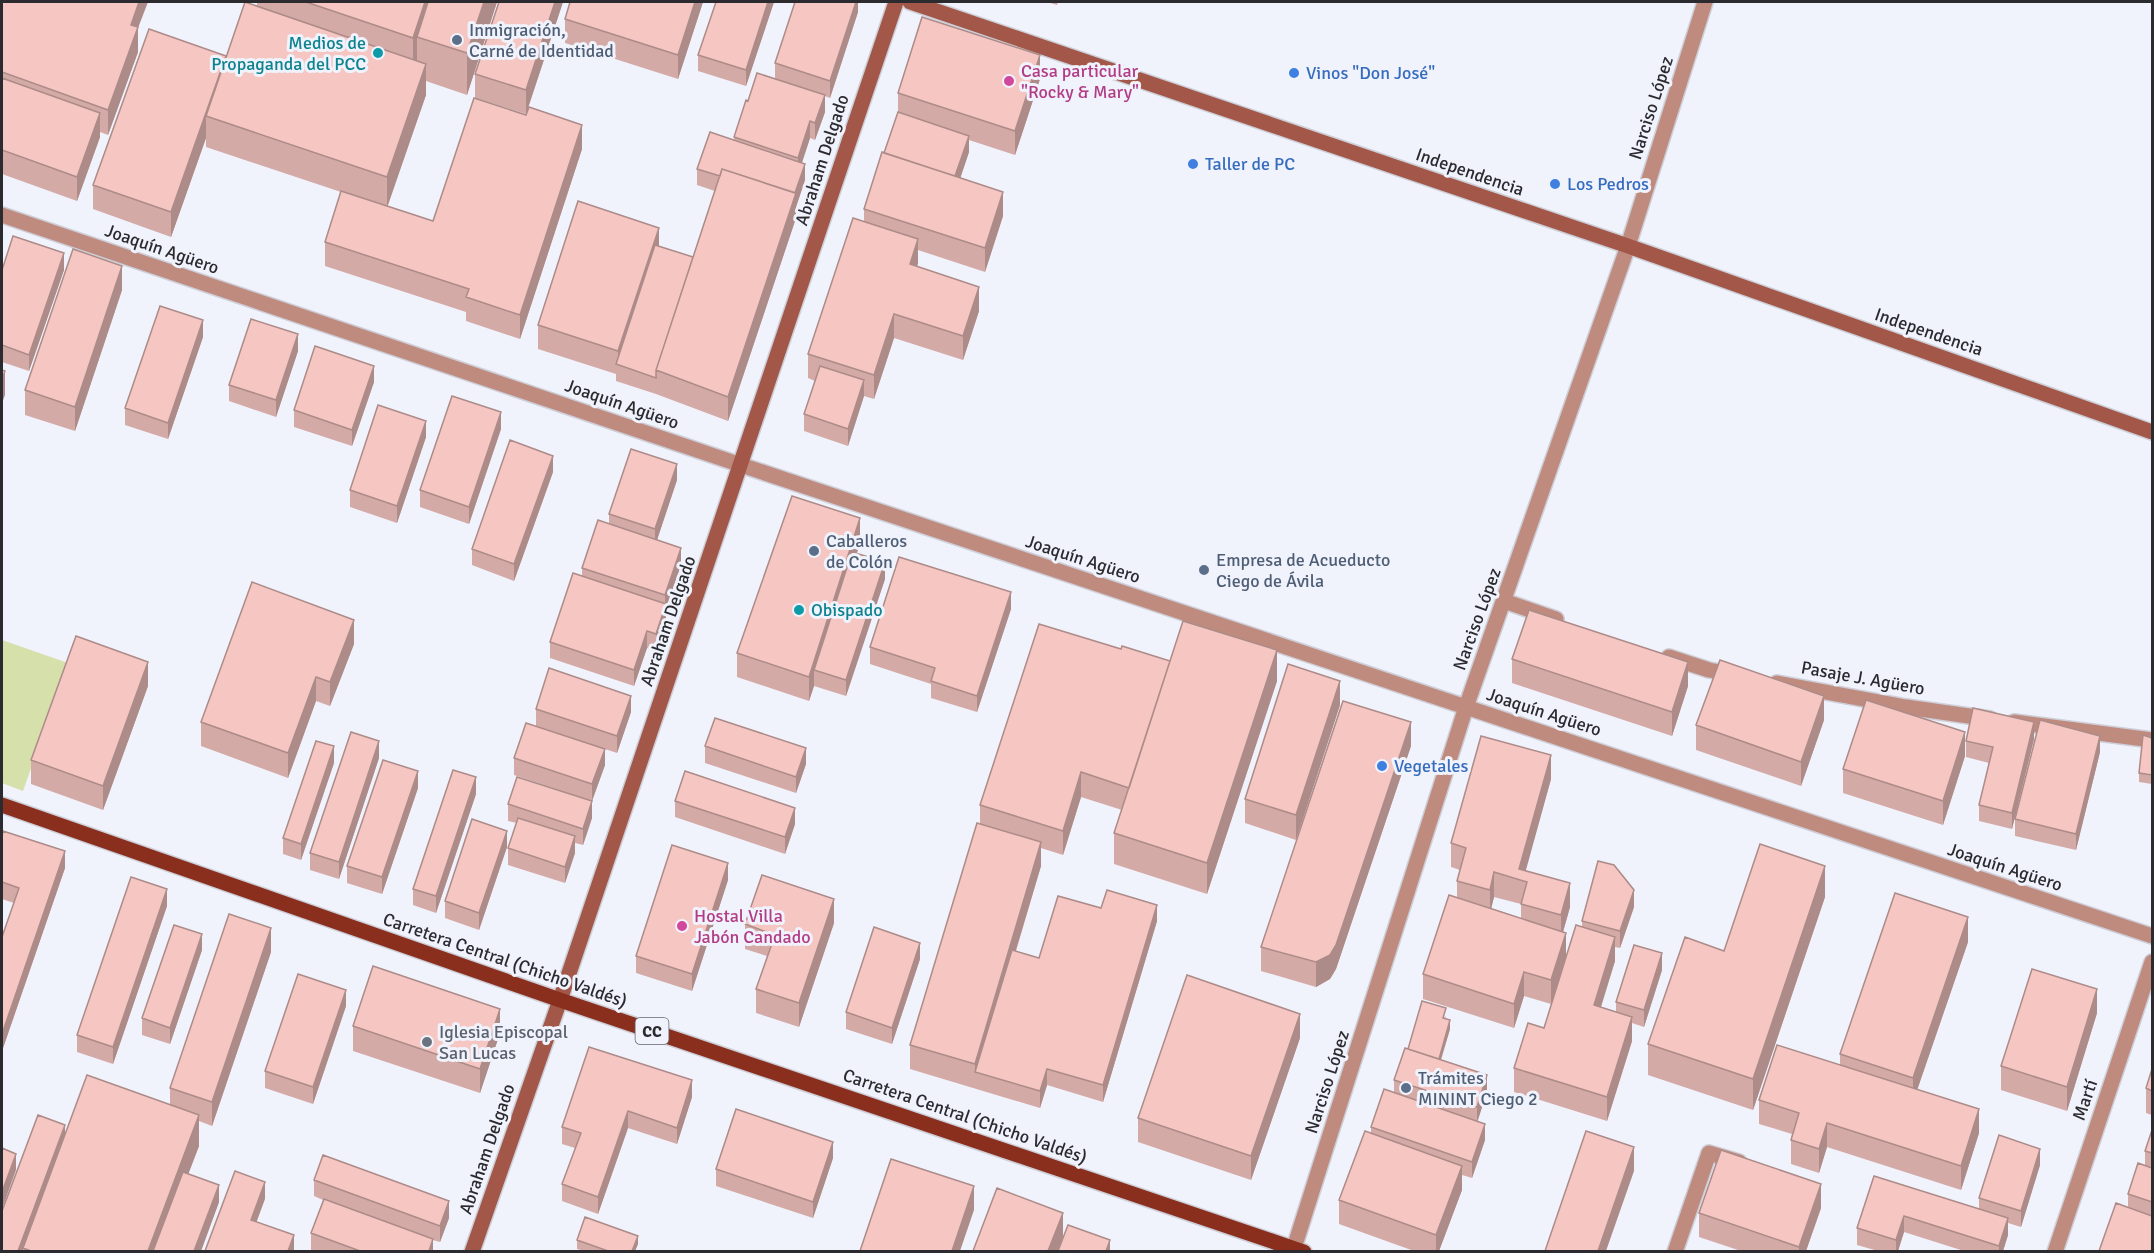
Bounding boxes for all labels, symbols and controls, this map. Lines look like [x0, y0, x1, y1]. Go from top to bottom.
place label: Inmigración, Carné de Identidad [469, 19, 614, 62]
place label: Medios de Propaganda del PCC [211, 32, 366, 75]
marker: Inmigración, Carné de Identidad [450, 33, 464, 47]
marker: Medios de Propaganda del PCC [371, 46, 385, 60]
street label: Narciso López [1624, 54, 1678, 162]
place label: Casa particular "Rocky & Mary" [1021, 60, 1139, 103]
place label: Vinos "Don José" [1306, 62, 1435, 84]
marker: Vinos "Don José" [1287, 66, 1301, 80]
marker: Casa particular "Rocky & Mary" [1002, 74, 1016, 88]
street label: Abraham Delgado [790, 92, 854, 228]
street label: Independencia [1413, 143, 1527, 201]
place label: Taller de PC [1205, 153, 1295, 175]
marker: Taller de PC [1186, 157, 1200, 171]
place label: Los Pedros [1567, 173, 1649, 195]
marker: Los Pedros [1548, 177, 1562, 191]
street label: Joaquín Agüero [102, 219, 222, 279]
street label: Independencia [1872, 303, 1986, 361]
street label: Joaquín Agüero [562, 374, 682, 434]
place label: Caballeros de Colón [826, 530, 907, 573]
street label: Joaquín Agüero [1023, 530, 1143, 588]
marker: Caballeros de Colón [807, 544, 821, 558]
place label: Empresa de Acueducto Ciego de Ávila [1216, 549, 1390, 592]
street label: Abraham Delgado [635, 553, 701, 689]
marker: Empresa de Acueducto Ciego de Ávila [1197, 563, 1211, 577]
street label: Narciso López [1448, 565, 1506, 673]
place label: Obispado [811, 599, 883, 621]
marker: Obispado [792, 603, 806, 617]
street label: Pasaje J. Agüero [1799, 656, 1927, 700]
street label: Joaquín Agüero [1484, 683, 1604, 741]
place label: Vegetales [1394, 755, 1468, 777]
marker: Vegetales [1375, 759, 1389, 773]
street label: Joaquín Agüero [1945, 838, 2065, 896]
place label: Hostal Villa Jabón Candado [694, 905, 811, 948]
street label: Carretera Central (Chicho Valdés) [380, 908, 630, 1012]
marker: Hostal Villa Jabón Candado [675, 919, 689, 933]
road number: CC [636, 1018, 668, 1044]
place label: Iglesia Episcopal San Lucas [439, 1021, 568, 1064]
street label: Narciso López [1300, 1028, 1354, 1136]
marker: Iglesia Episcopal San Lucas [420, 1035, 434, 1049]
street label: Carretera Central (Chicho Valdés) [840, 1064, 1090, 1168]
place label: Trámites MININT Ciego 2 [1418, 1067, 1538, 1110]
street label: Martí [2068, 1076, 2102, 1123]
street label: Abraham Delgado [454, 1081, 520, 1217]
marker: Trámites MININT Ciego 2 [1399, 1081, 1413, 1095]

